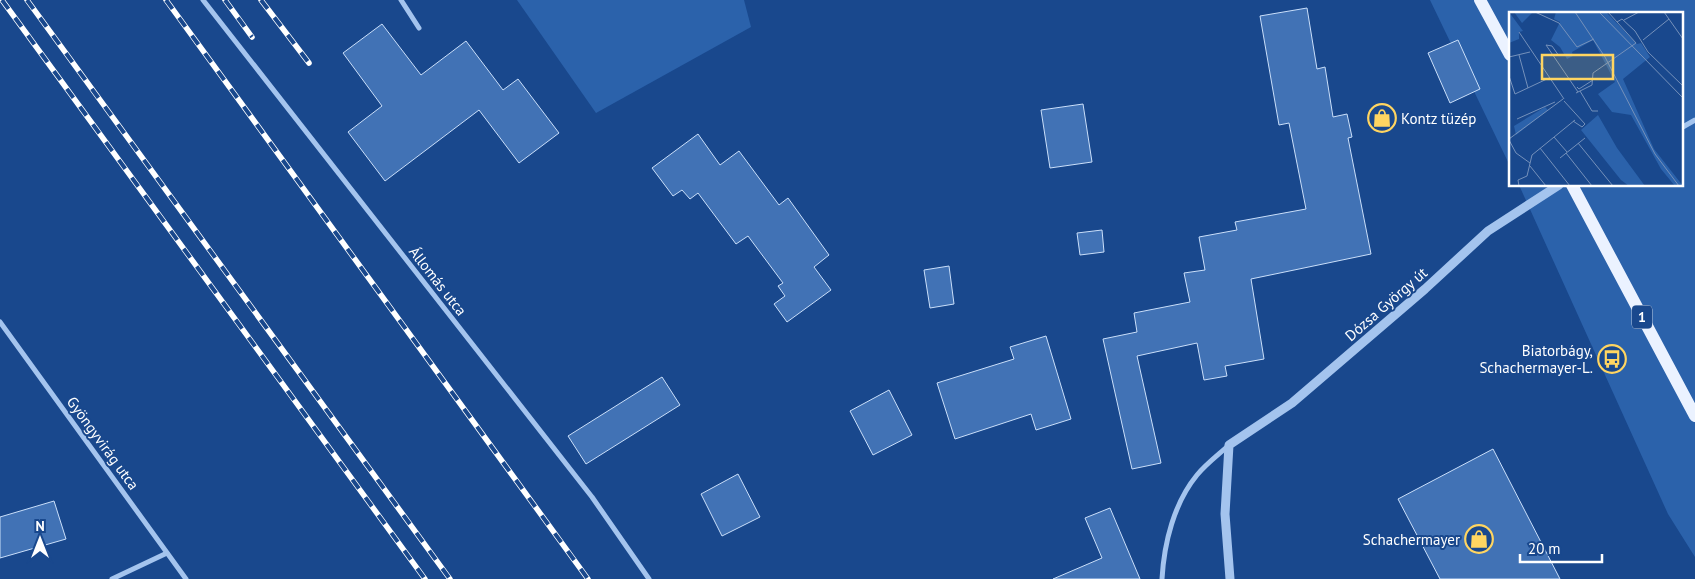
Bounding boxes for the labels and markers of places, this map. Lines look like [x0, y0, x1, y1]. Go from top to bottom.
shop icon: Kontz tüzép [1367, 103, 1397, 133]
place label: Kontz tüzép [1401, 109, 1476, 128]
place label: Biatorbágy, Schachermayer-L. [1479, 341, 1593, 377]
bus stop icon: Biatorbágy, Schachermayer-L. [1597, 344, 1627, 374]
shop icon: Schachermayer [1464, 524, 1494, 554]
place label: Schachermayer [1363, 530, 1460, 549]

